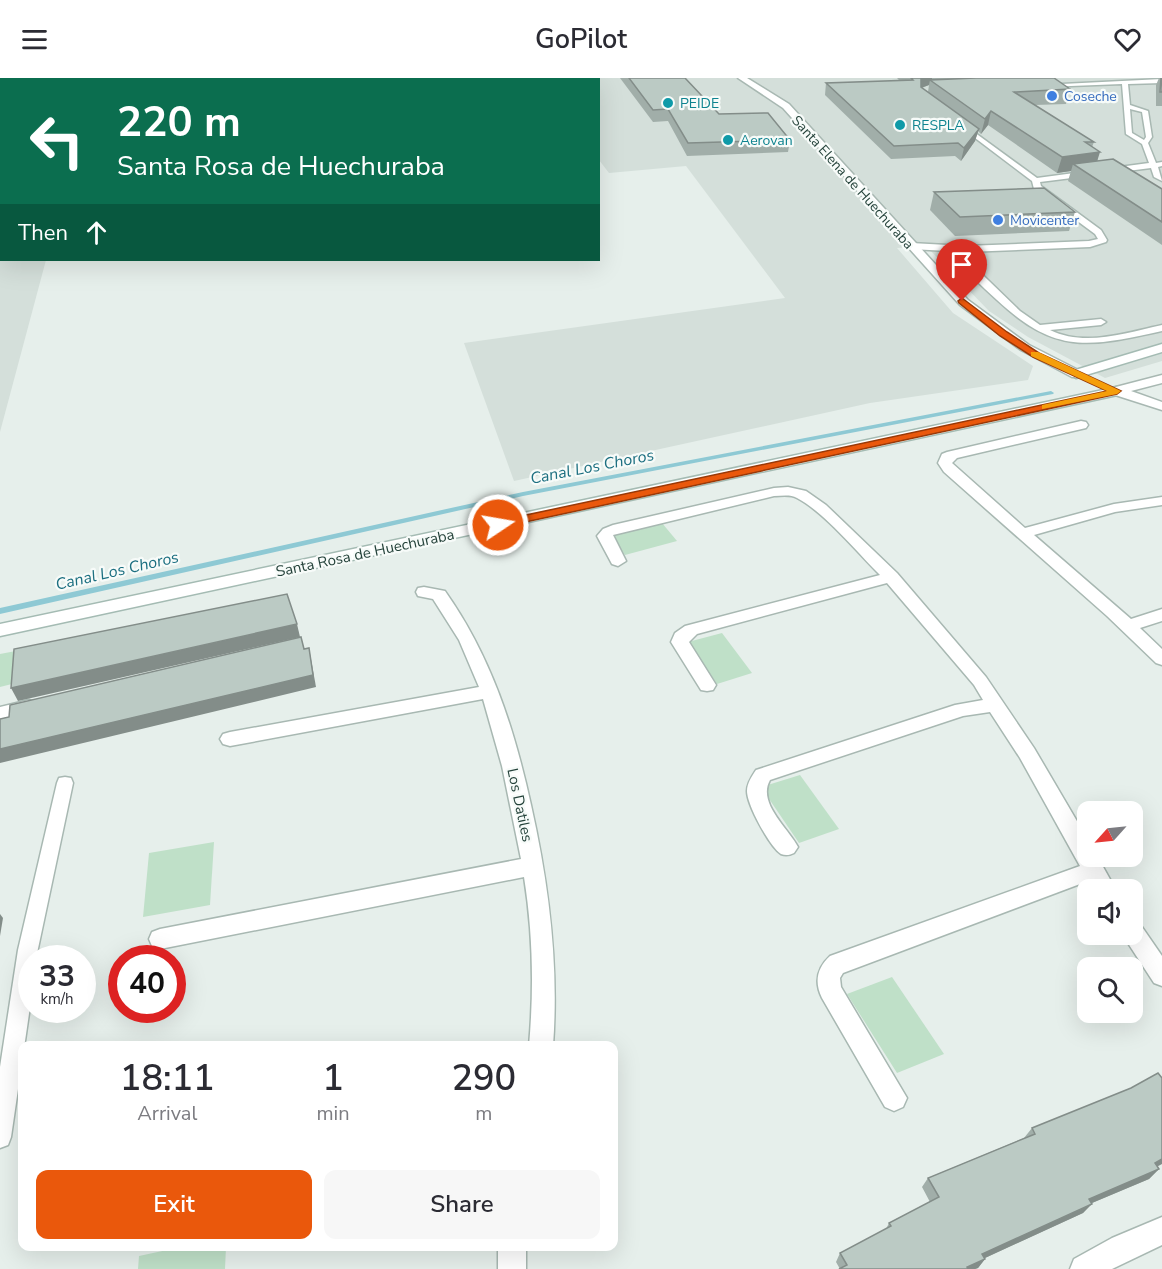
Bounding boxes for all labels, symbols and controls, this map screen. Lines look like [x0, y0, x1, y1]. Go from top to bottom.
text: GoPilot [535, 21, 627, 58]
icon: menu [18, 23, 51, 56]
icon: heart [1111, 23, 1144, 56]
place label: Coseche [1064, 87, 1117, 106]
marker: Coseche [1045, 89, 1059, 103]
text: 220 m [117, 94, 241, 151]
place label: PEIDE [680, 94, 719, 113]
marker: PEIDE [661, 96, 675, 110]
icon: left [18, 102, 96, 180]
street label: Santa Elena de Huechuraba [787, 111, 918, 253]
place label: RESPLA [912, 116, 964, 135]
marker: RESPLA [893, 118, 907, 132]
place label: Aerovan [740, 131, 793, 150]
marker: Aerovan [721, 133, 735, 147]
text: Santa Rosa de Huechuraba [117, 148, 445, 185]
place label: Movicenter [1010, 211, 1079, 230]
marker: Movicenter [991, 213, 1005, 227]
icon: ahead [80, 216, 113, 249]
text: Then [18, 218, 68, 248]
pin [936, 239, 987, 301]
icon: arrive [945, 248, 978, 281]
water label: Canal Los Choros [528, 444, 656, 490]
position arrow [466, 493, 530, 557]
street label: Santa Rosa de Huechuraba [274, 524, 456, 582]
water label: Canal Los Choros [54, 546, 181, 596]
street label: Los Datiles [502, 766, 538, 844]
north arrow [1077, 801, 1143, 867]
map controls [1077, 801, 1143, 1023]
button: sound [1077, 879, 1143, 945]
speed limit sign: 40 [108, 945, 186, 1023]
text: 33 [39, 956, 75, 997]
button: search [1077, 957, 1143, 1023]
text: km/h [40, 989, 74, 1009]
text: 18:11 [120, 1054, 215, 1103]
text: 1 [322, 1054, 344, 1103]
text: 290 [451, 1054, 516, 1103]
text: Arrival [137, 1100, 197, 1127]
text: min [317, 1100, 350, 1127]
text: m [475, 1100, 492, 1127]
button: Exit [36, 1170, 312, 1239]
button: Share [324, 1170, 600, 1239]

